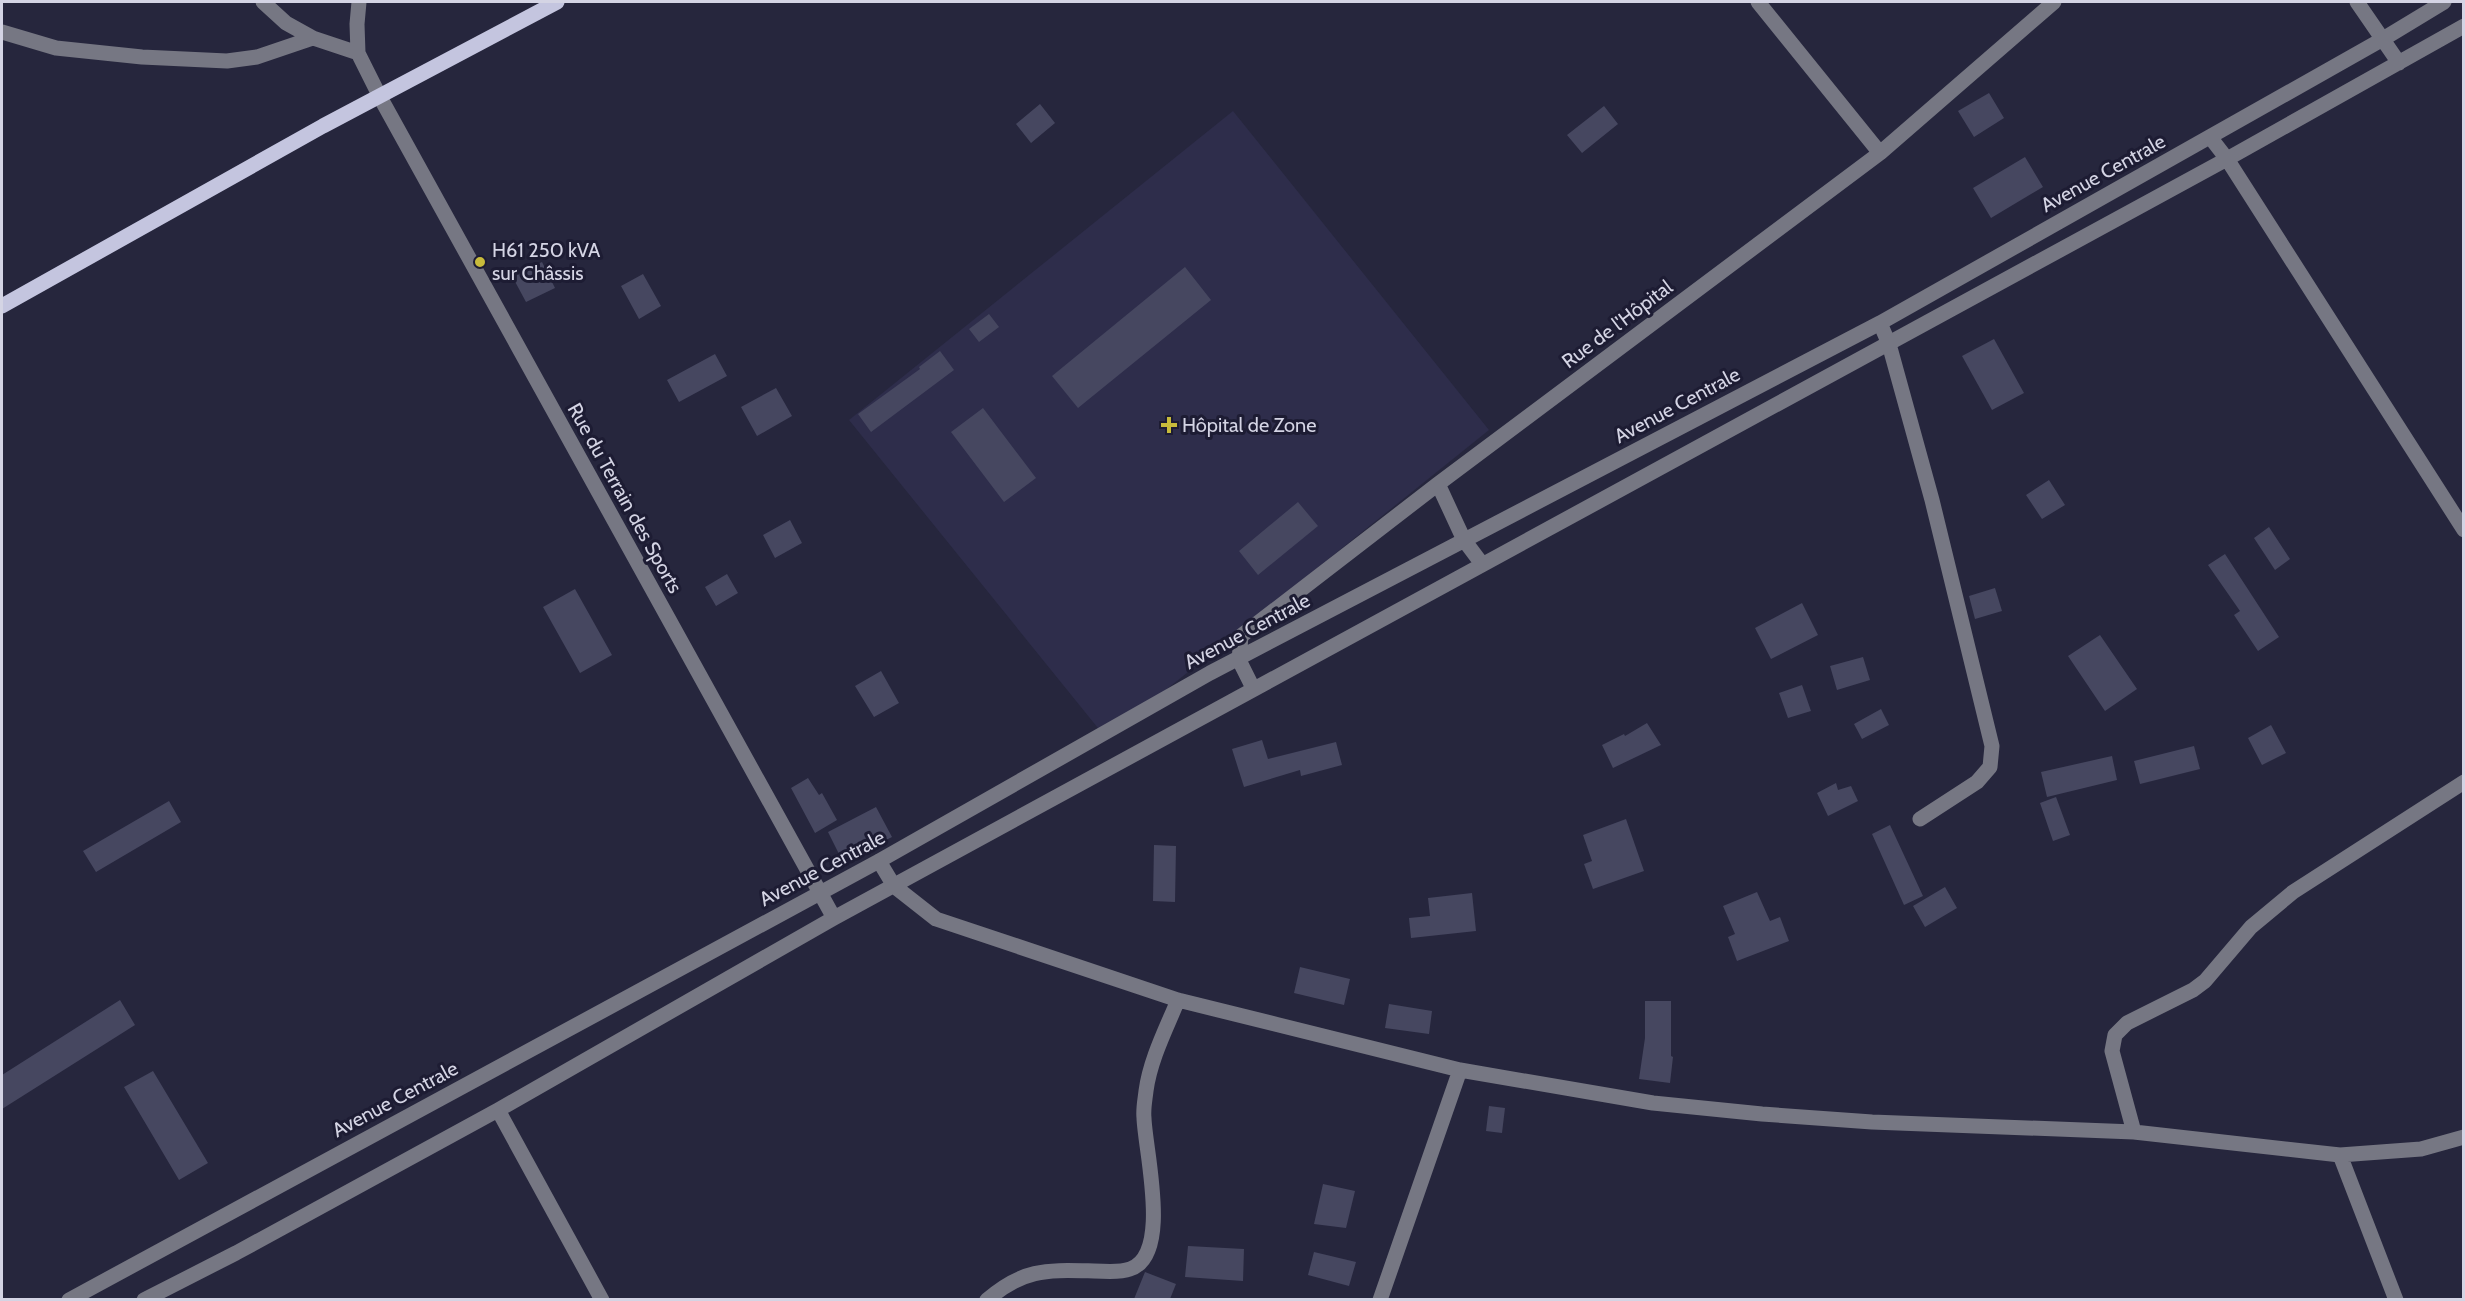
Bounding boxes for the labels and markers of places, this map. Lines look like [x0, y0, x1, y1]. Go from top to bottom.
place label: H61 250 kVA sur Châssis [492, 238, 601, 285]
marker: H61 250 kVA sur Châssis [473, 255, 487, 269]
place label: Hôpital de Zone [1182, 413, 1316, 437]
marker: Hôpital de Zone [1160, 416, 1178, 434]

